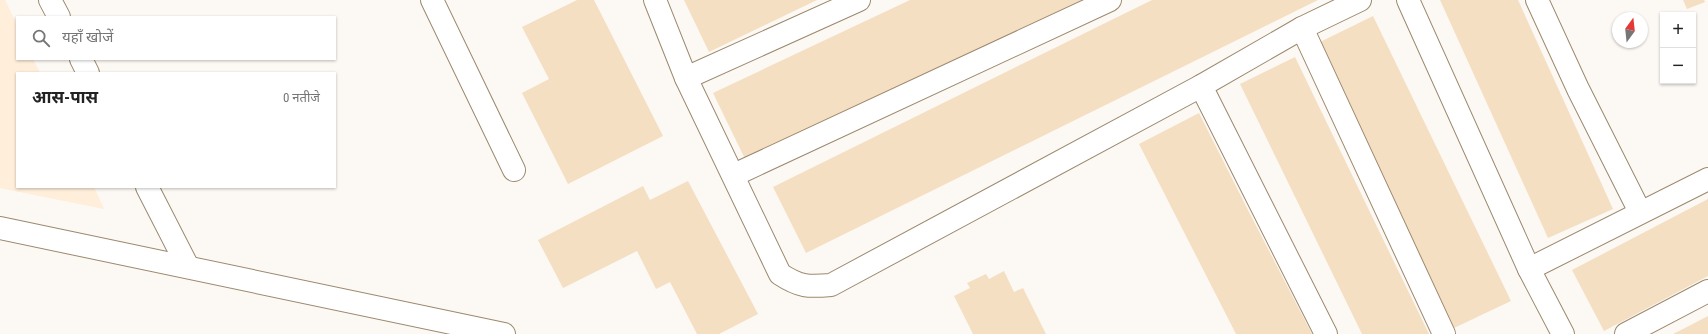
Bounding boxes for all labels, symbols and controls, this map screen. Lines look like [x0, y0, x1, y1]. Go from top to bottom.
north arrow [1612, 12, 1648, 48]
map controls [1660, 12, 1696, 84]
button: + [1660, 12, 1696, 48]
search box [16, 16, 336, 60]
icon: search [30, 27, 52, 49]
text: यहाँ खोजें [62, 28, 113, 46]
button: − [1660, 48, 1696, 84]
text: आस-पास [32, 87, 98, 107]
text: 0 नतीजे [283, 90, 320, 105]

